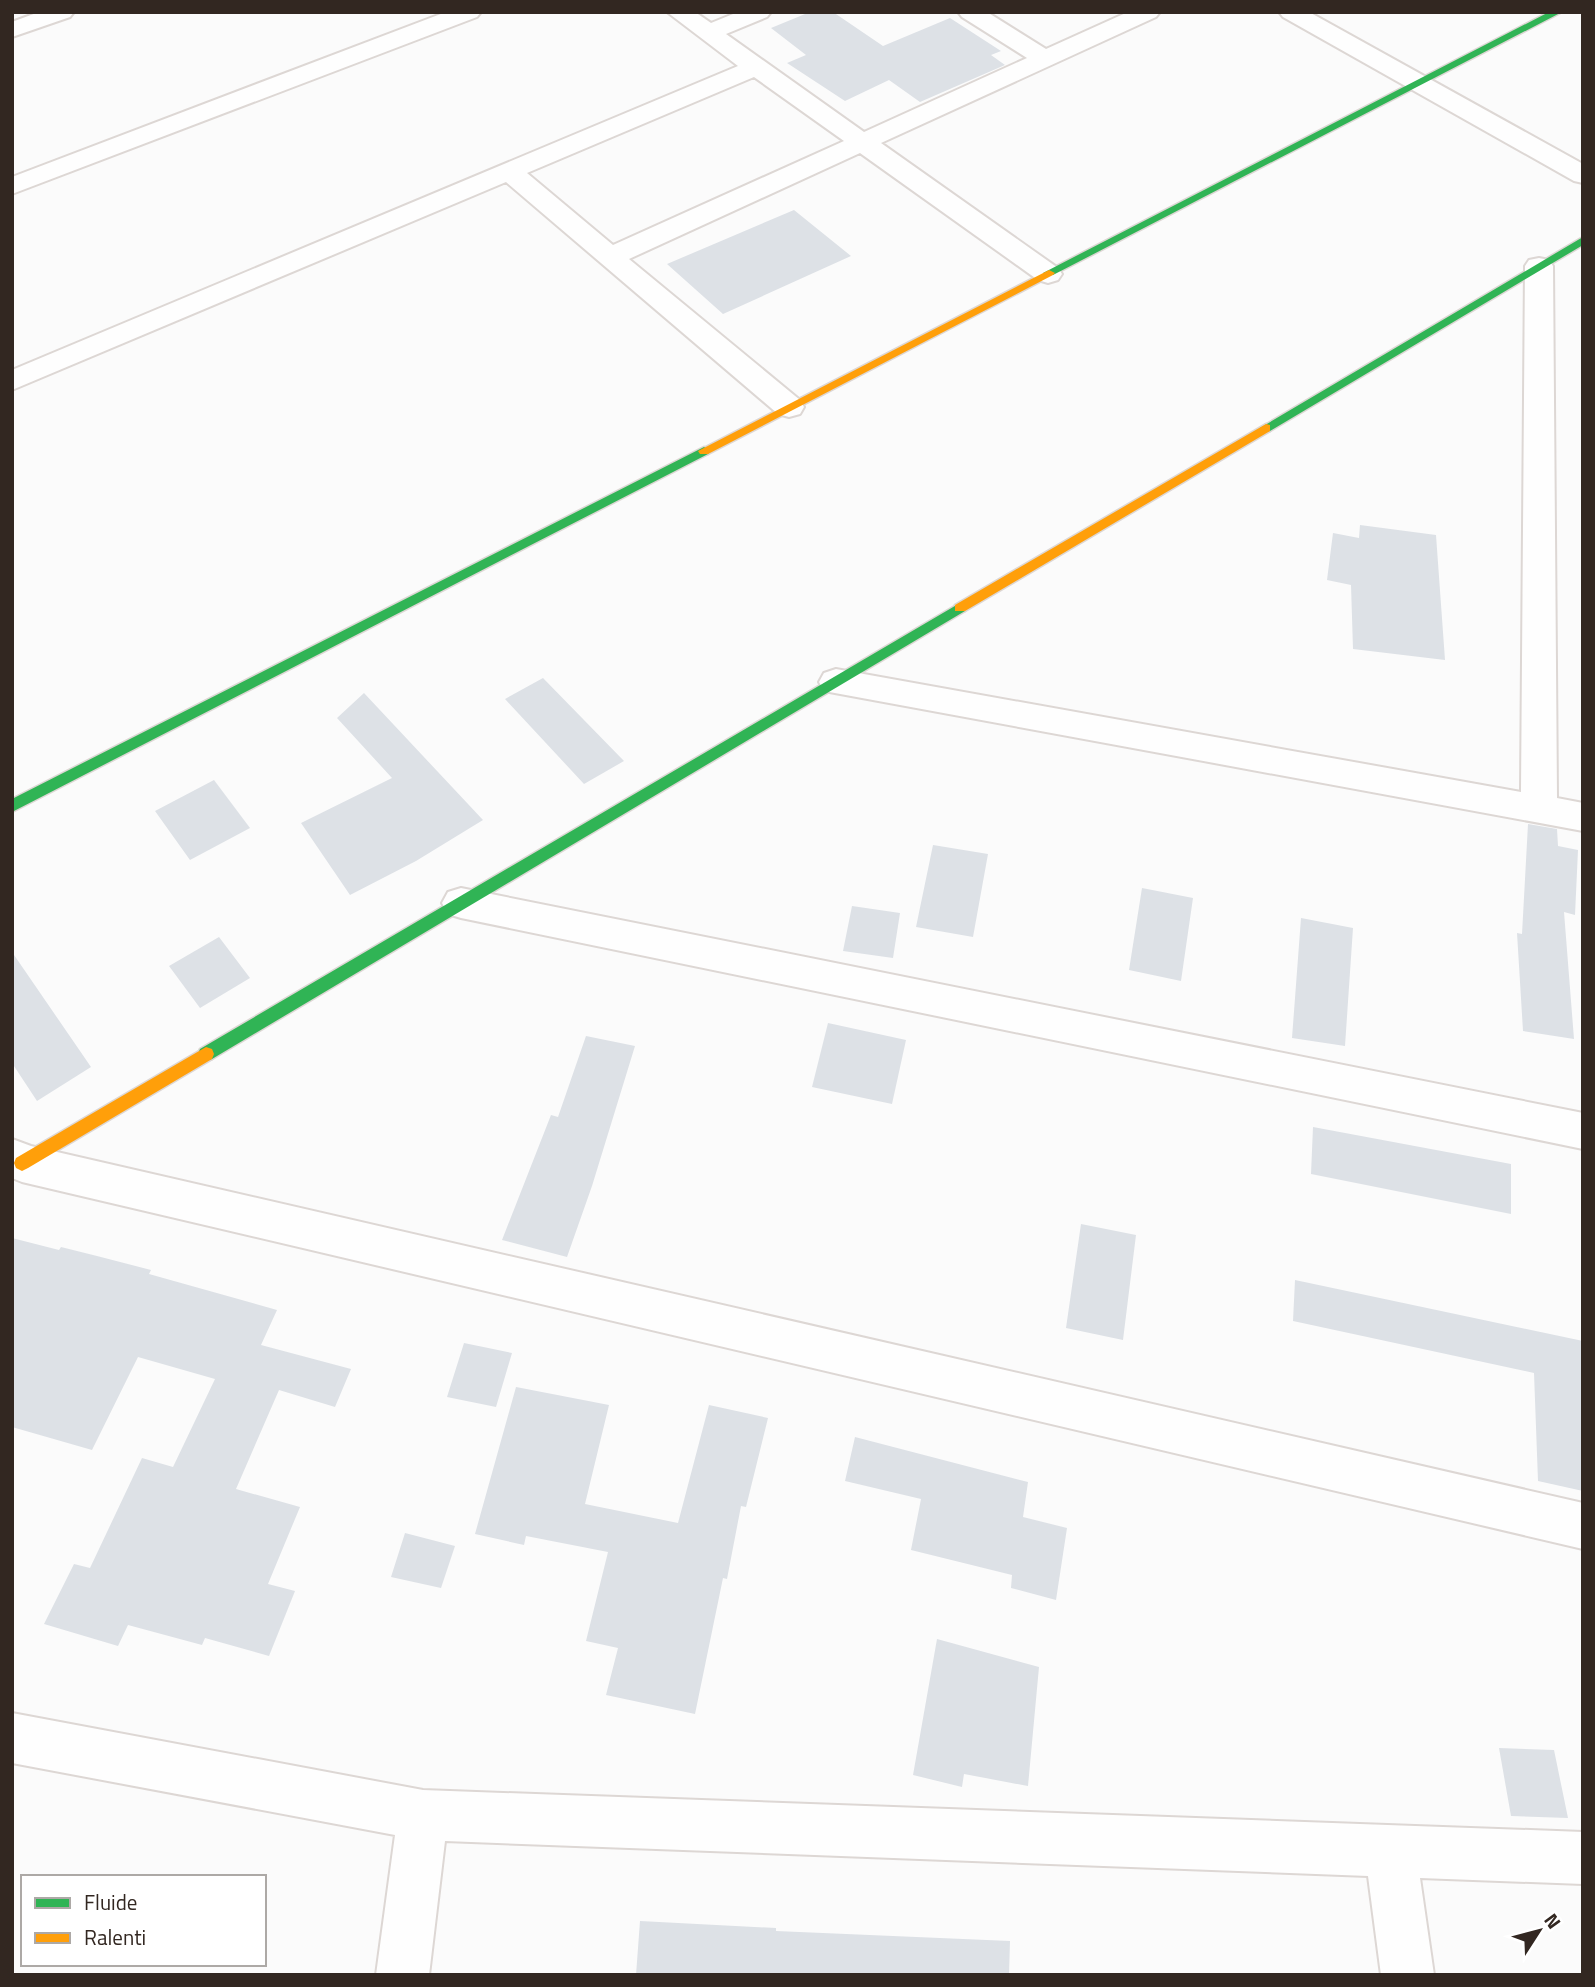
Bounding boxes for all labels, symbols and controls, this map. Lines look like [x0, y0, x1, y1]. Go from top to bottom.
legend [21, 1875, 266, 1966]
text: Fluide [84, 1886, 137, 1918]
north arrow [1504, 1896, 1574, 1966]
text: N [1538, 1907, 1569, 1935]
text: Ralenti [84, 1921, 146, 1953]

